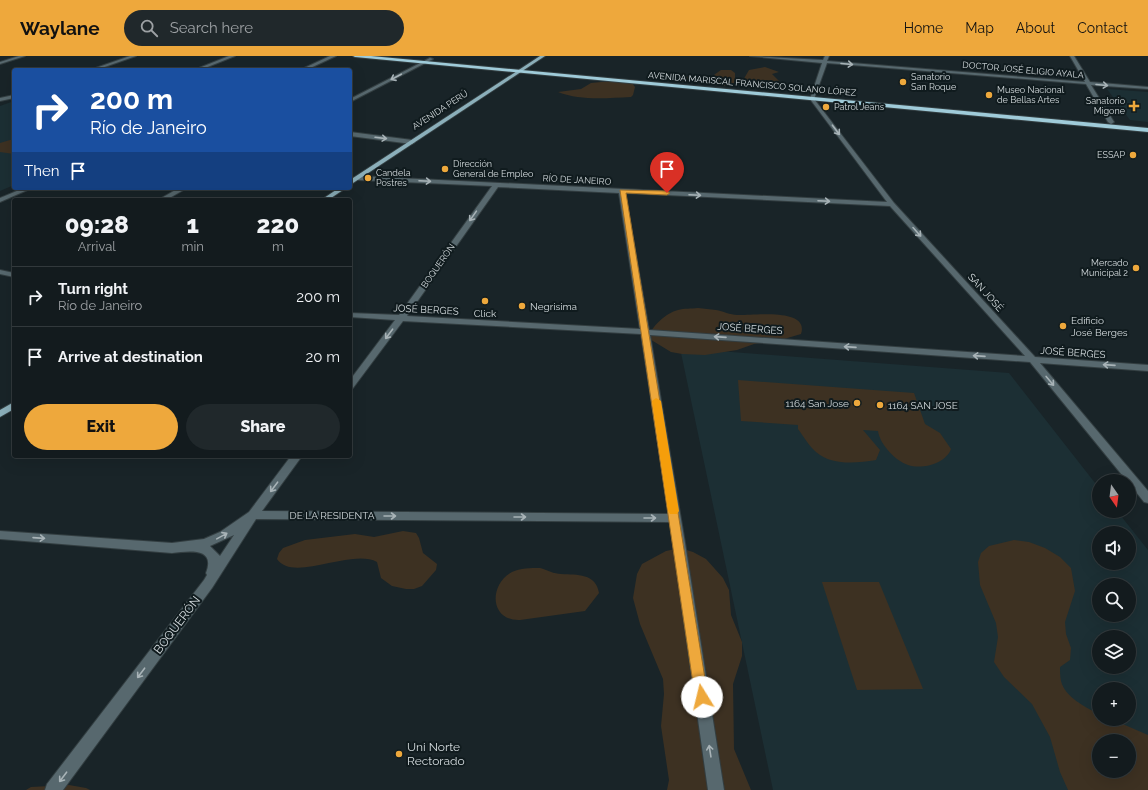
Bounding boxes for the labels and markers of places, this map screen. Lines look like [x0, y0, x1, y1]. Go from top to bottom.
place label: Sanatorio San Roque [911, 72, 957, 92]
marker: Sanatorio San Roque [898, 77, 908, 87]
place label: Museo Nacional de Bellas Artes [997, 85, 1065, 105]
marker: Museo Nacional de Bellas Artes [984, 90, 994, 100]
place label: Sanatorio Migone [1086, 96, 1126, 116]
marker: Sanatorio Migone [1128, 100, 1140, 112]
marker: Patrol Jeans [821, 102, 831, 112]
place label: Patrol Jeans [834, 102, 885, 112]
place label: ESSAP [1097, 150, 1125, 160]
marker: ESSAP [1128, 150, 1138, 160]
pin [650, 152, 684, 193]
place label: Dirección General de Empleo [453, 159, 533, 179]
marker: Dirección General de Empleo [440, 164, 450, 174]
place label: Candela Postres [376, 168, 411, 188]
marker: Candela Postres [363, 173, 373, 183]
place label: Mercado Municipal 2 [1081, 258, 1128, 278]
marker: Mercado Municipal 2 [1131, 263, 1141, 273]
marker: Click [480, 296, 490, 306]
marker: Negrisima [517, 301, 527, 311]
place label: Negrisima [530, 301, 577, 312]
place label: Click [474, 308, 497, 319]
place label: Edificio José Berges [1071, 315, 1128, 338]
marker: Edificio José Berges [1058, 321, 1068, 331]
place label: 1164 San Jose [785, 398, 849, 409]
marker: 1164 San Jose [852, 398, 862, 408]
marker: 1164 SAN JOSE [875, 400, 885, 410]
place label: 1164 SAN JOSE [888, 400, 958, 411]
place label: Uni Norte Rectorado [407, 740, 465, 768]
marker: Uni Norte Rectorado [394, 749, 404, 759]

